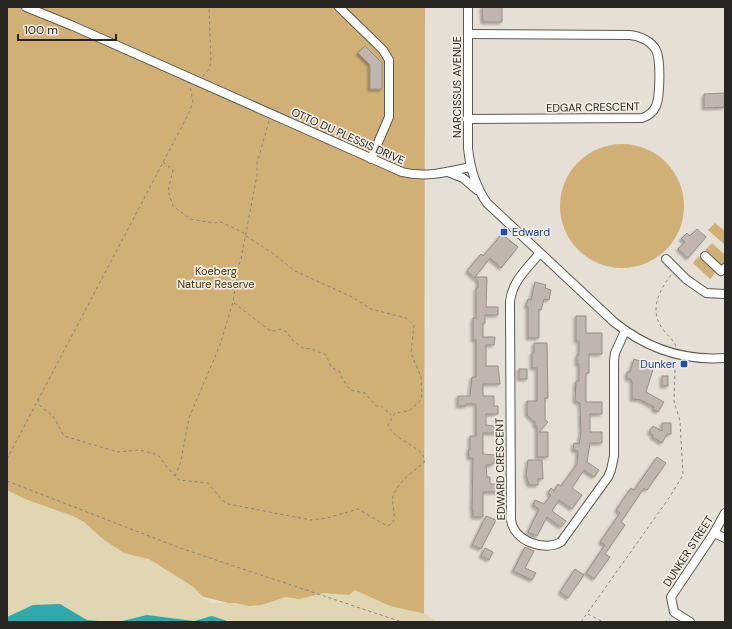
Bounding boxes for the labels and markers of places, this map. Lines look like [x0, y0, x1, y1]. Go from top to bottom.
place label: Edward [512, 225, 550, 239]
marker: Edward [499, 227, 509, 237]
place label: Dunker [640, 357, 676, 371]
marker: Dunker [679, 359, 689, 369]

